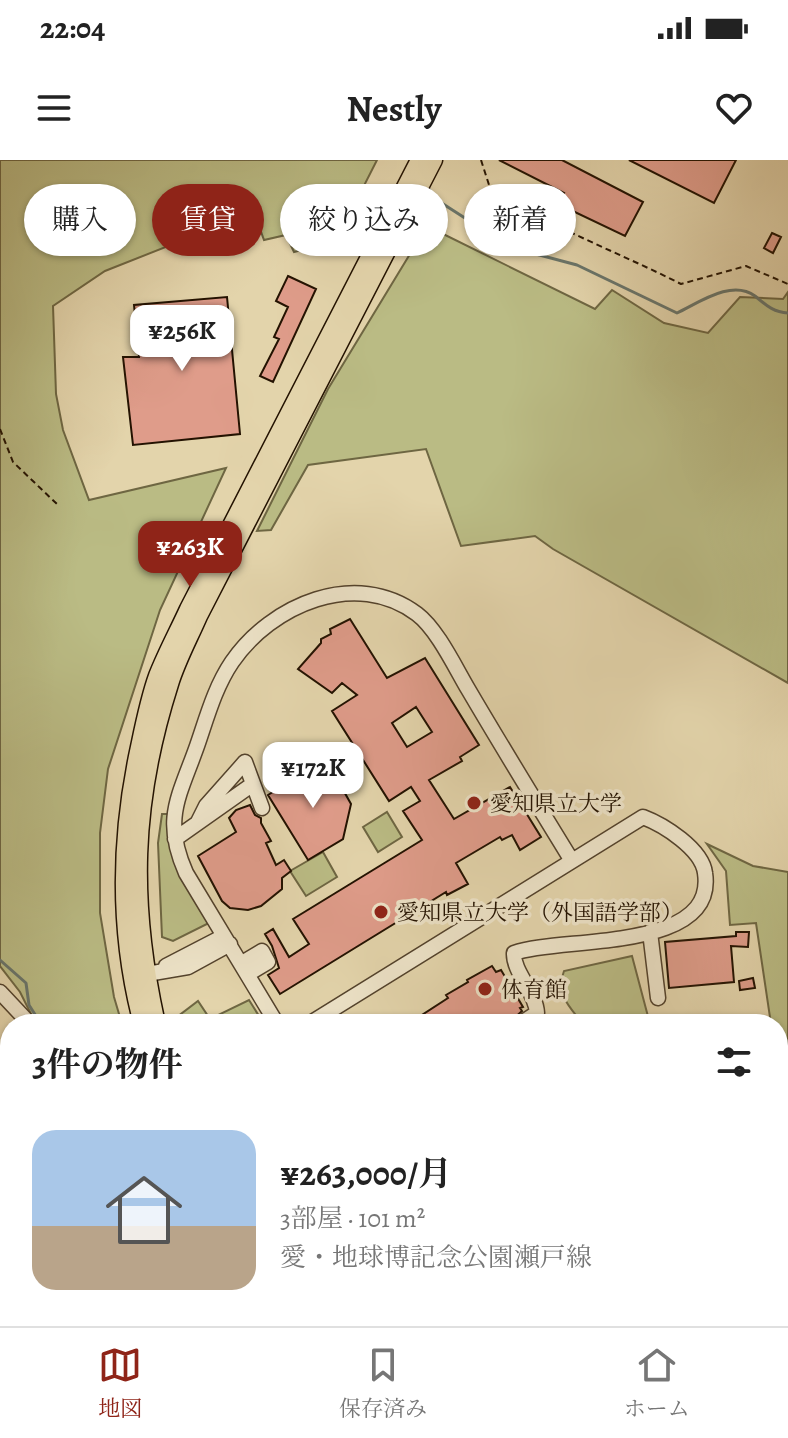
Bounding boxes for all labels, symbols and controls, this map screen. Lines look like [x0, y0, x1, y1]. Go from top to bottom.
text: 22:04 [40, 8, 105, 48]
text: Nestly [347, 84, 441, 133]
icon: menu [32, 86, 76, 130]
icon: heart [712, 86, 756, 130]
chip: 購入 [24, 184, 136, 256]
chip: 賃貸 [152, 184, 264, 256]
chip: 絞り込み [280, 184, 448, 256]
chip: 新着 [464, 184, 576, 256]
pin: ¥256K [126, 305, 238, 373]
text: ¥256K [148, 313, 216, 348]
pin: ¥263K [134, 521, 246, 589]
text: ¥263K [156, 529, 224, 564]
pin: ¥172K [257, 742, 369, 810]
text: ¥172K [281, 750, 345, 785]
place label: 愛知県立大学 [490, 789, 622, 819]
marker: 愛知県立大学 [465, 794, 483, 812]
place label: 愛知県立大学（外国語学部） [397, 898, 683, 928]
marker: 愛知県立大学（外国語学部） [372, 903, 390, 921]
place label: 体育館 [501, 975, 567, 1005]
marker: 体育館 [476, 980, 494, 998]
icon: filters [712, 1040, 756, 1084]
text: 3件の物件 [32, 1041, 183, 1088]
text: ¥263,000/月 [280, 1150, 452, 1197]
icon: home [96, 1162, 192, 1258]
text: 3部屋 · 101 m² [280, 1201, 425, 1236]
text: 愛・地球博記念公園瀬戸線 [280, 1240, 592, 1275]
tab: 地図 [98, 1343, 142, 1424]
tab: 保存済み [339, 1343, 427, 1424]
tab: ホーム [624, 1343, 690, 1424]

